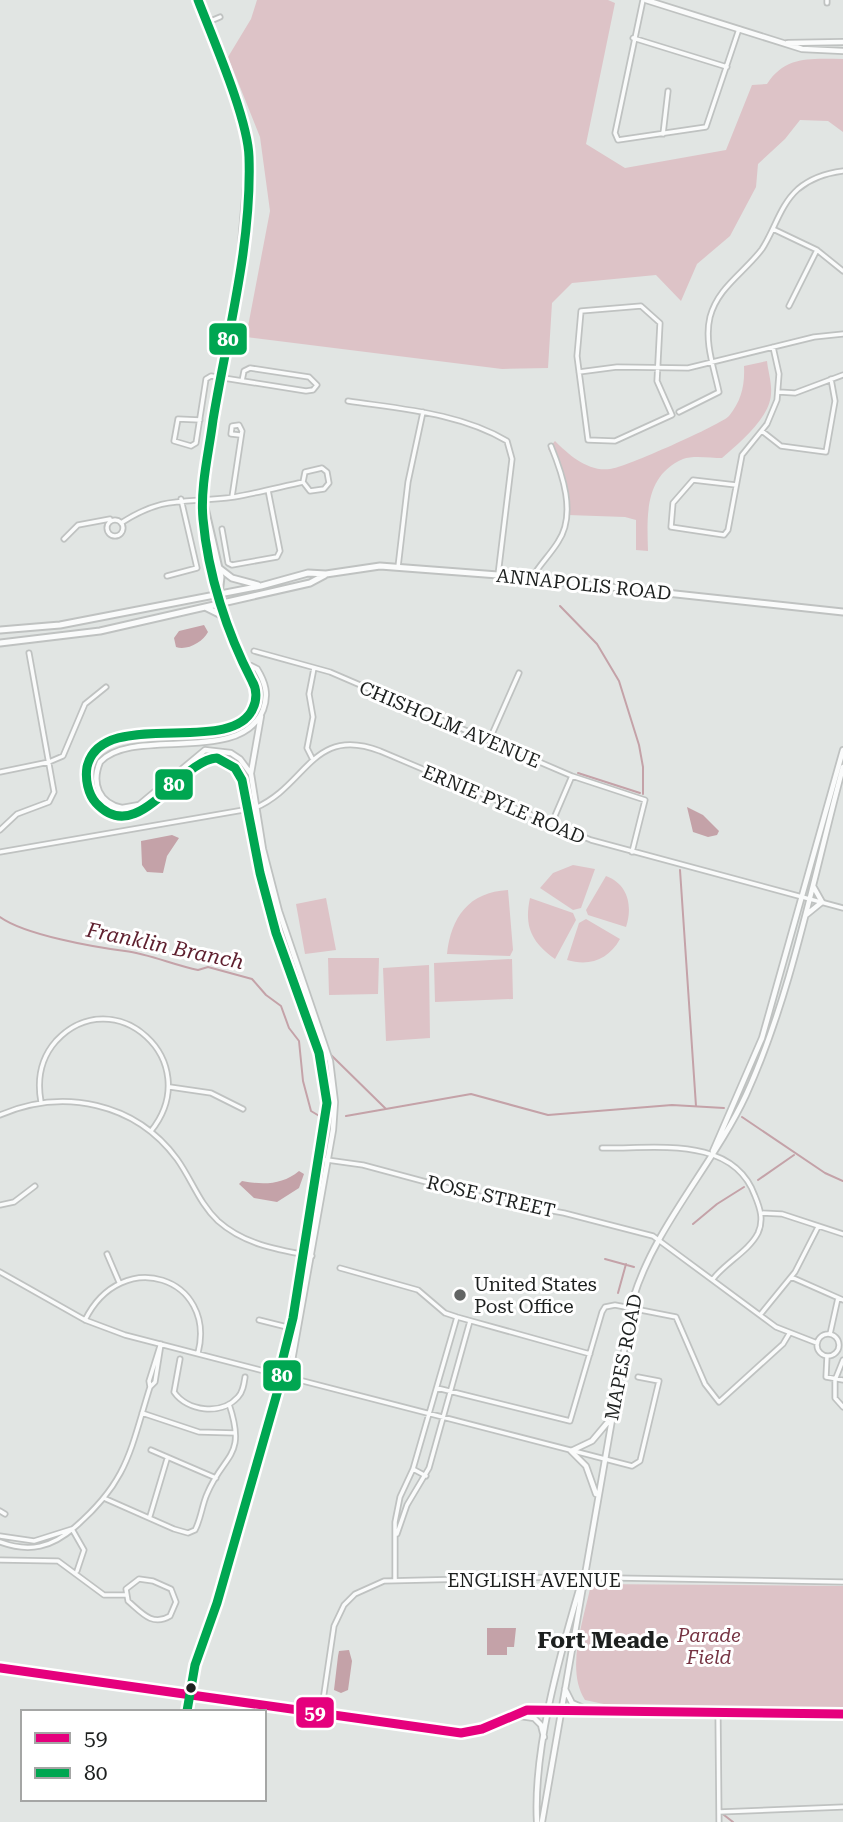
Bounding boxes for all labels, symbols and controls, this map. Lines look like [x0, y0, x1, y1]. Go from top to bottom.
line badge: 80 [208, 322, 248, 356]
text: 80 [217, 328, 239, 351]
street label: ANNAPOLIS ROAD [495, 564, 673, 605]
street label: CHISHOLM AVENUE [356, 676, 544, 773]
street label: ERNIE PYLE ROAD [419, 760, 588, 849]
line badge: 80 [154, 768, 194, 801]
text: 80 [163, 773, 185, 796]
water label: Franklin Branch [83, 917, 246, 974]
street label: ROSE STREET [424, 1171, 557, 1222]
place label: United States Post Office [474, 1273, 597, 1318]
marker: United States Post Office [452, 1287, 468, 1303]
street label: MAPES ROAD [600, 1292, 647, 1422]
line badge: 80 [262, 1359, 302, 1392]
text: 80 [271, 1364, 293, 1387]
street label: ENGLISH AVENUE [447, 1569, 621, 1592]
park label: Parade Field [676, 1624, 741, 1669]
district label: Fort Meade [537, 1627, 669, 1654]
unlabelled marker [184, 1681, 198, 1695]
line badge: 59 [295, 1696, 335, 1729]
text: 59 [304, 1701, 326, 1724]
legend [21, 1710, 266, 1801]
text: 59 [84, 1726, 108, 1750]
text: 80 [84, 1761, 108, 1785]

